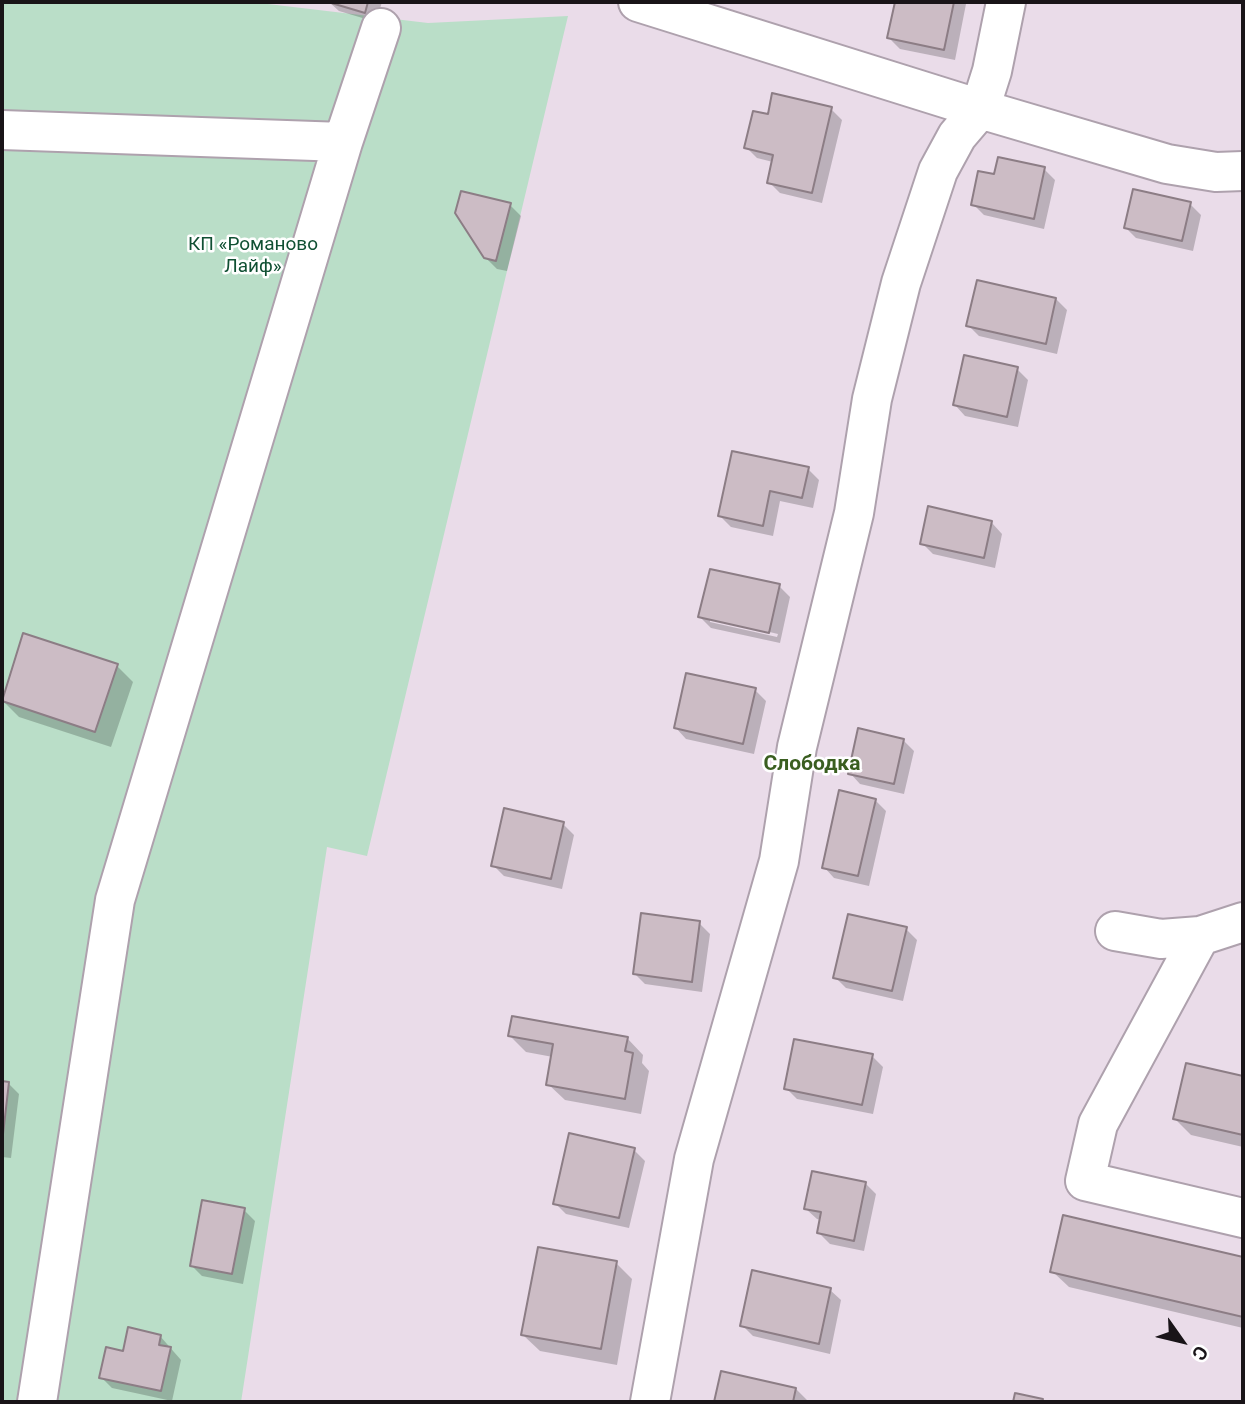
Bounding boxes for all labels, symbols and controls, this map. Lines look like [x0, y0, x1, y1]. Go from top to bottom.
park label: КП «Романово Лайф» [188, 234, 318, 278]
district label: Слободка [764, 752, 860, 778]
north arrow [1147, 1306, 1217, 1376]
text: С [1187, 1341, 1213, 1365]

